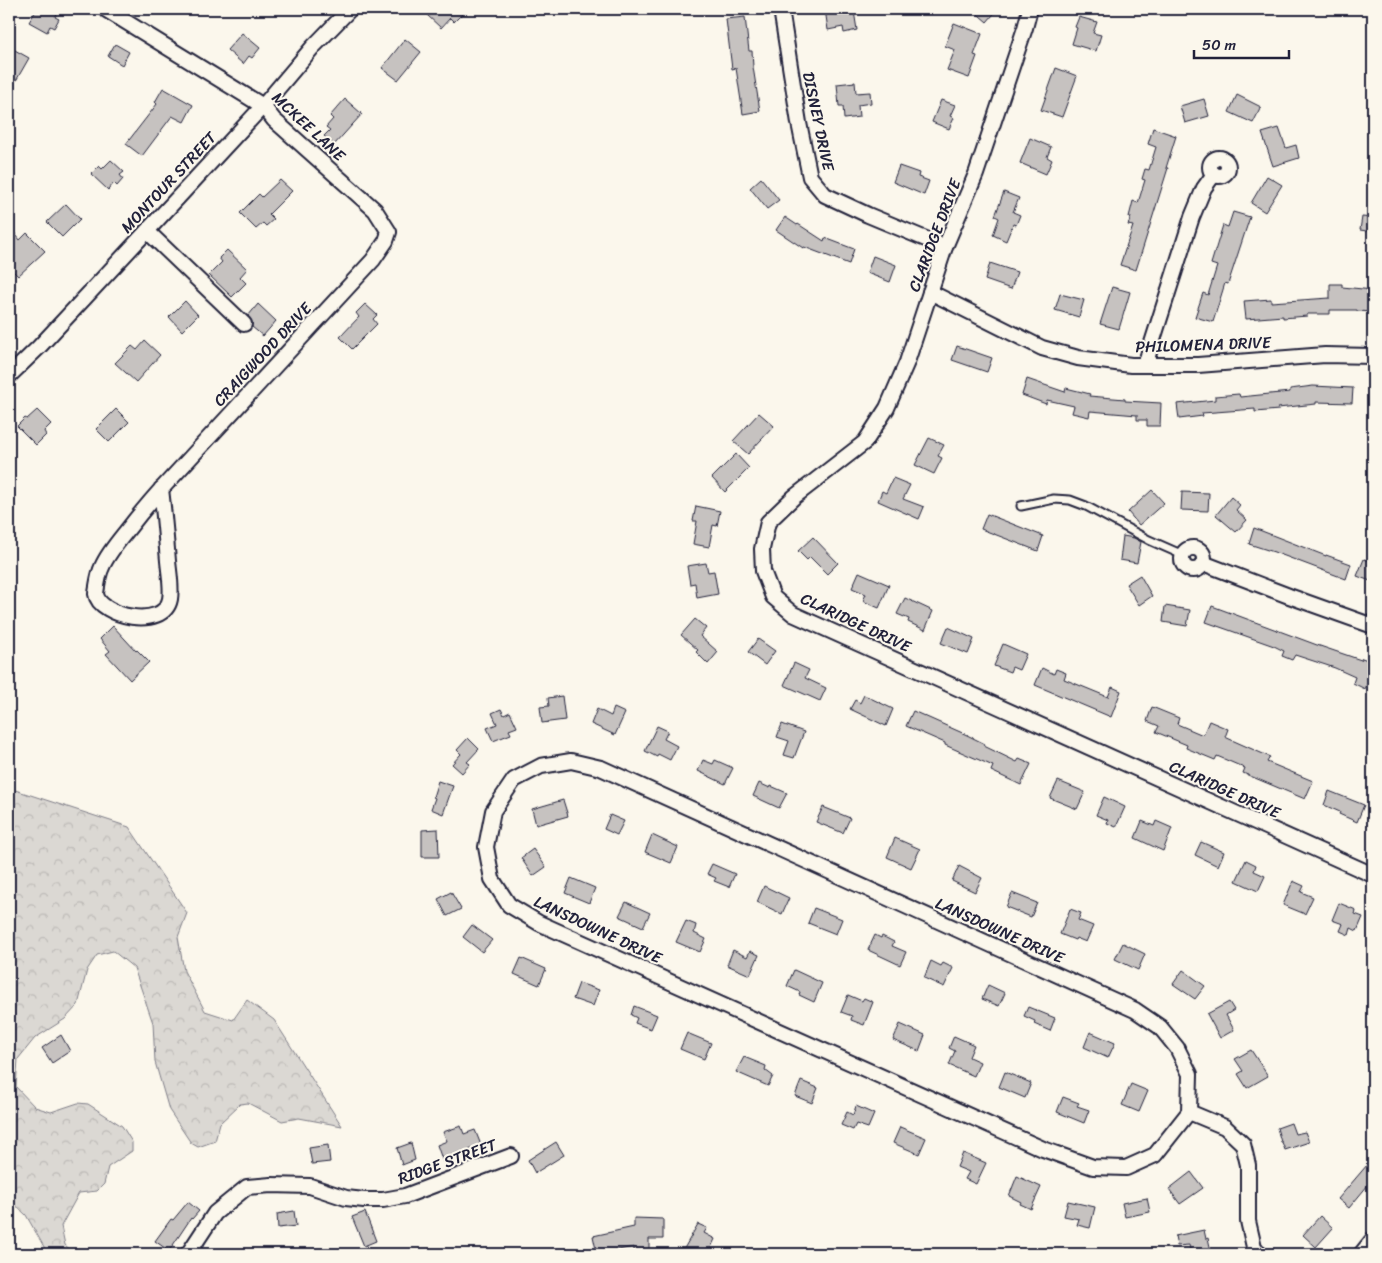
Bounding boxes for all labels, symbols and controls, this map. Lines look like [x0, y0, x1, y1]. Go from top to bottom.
scale bar [1194, 28, 1290, 60]
text: 50 m [1202, 32, 1237, 58]
street label: DISNEY DRIVE [794, 69, 843, 174]
street label: MCKEE LANE [265, 84, 353, 169]
street label: MONTOUR STREET [113, 123, 225, 240]
street label: CLARIDGE DRIVE [900, 173, 970, 296]
street label: CRAIGWOOD DRIVE [206, 294, 320, 413]
street label: PHILOMENA DRIVE [1135, 328, 1272, 361]
street label: CLARIDGE DRIVE [796, 584, 917, 661]
street label: CLARIDGE DRIVE [1165, 752, 1286, 827]
street label: LANSDOWNE DRIVE [529, 887, 668, 972]
street label: LANSDOWNE DRIVE [931, 889, 1070, 972]
street label: RIDGE STREET [394, 1130, 502, 1193]

